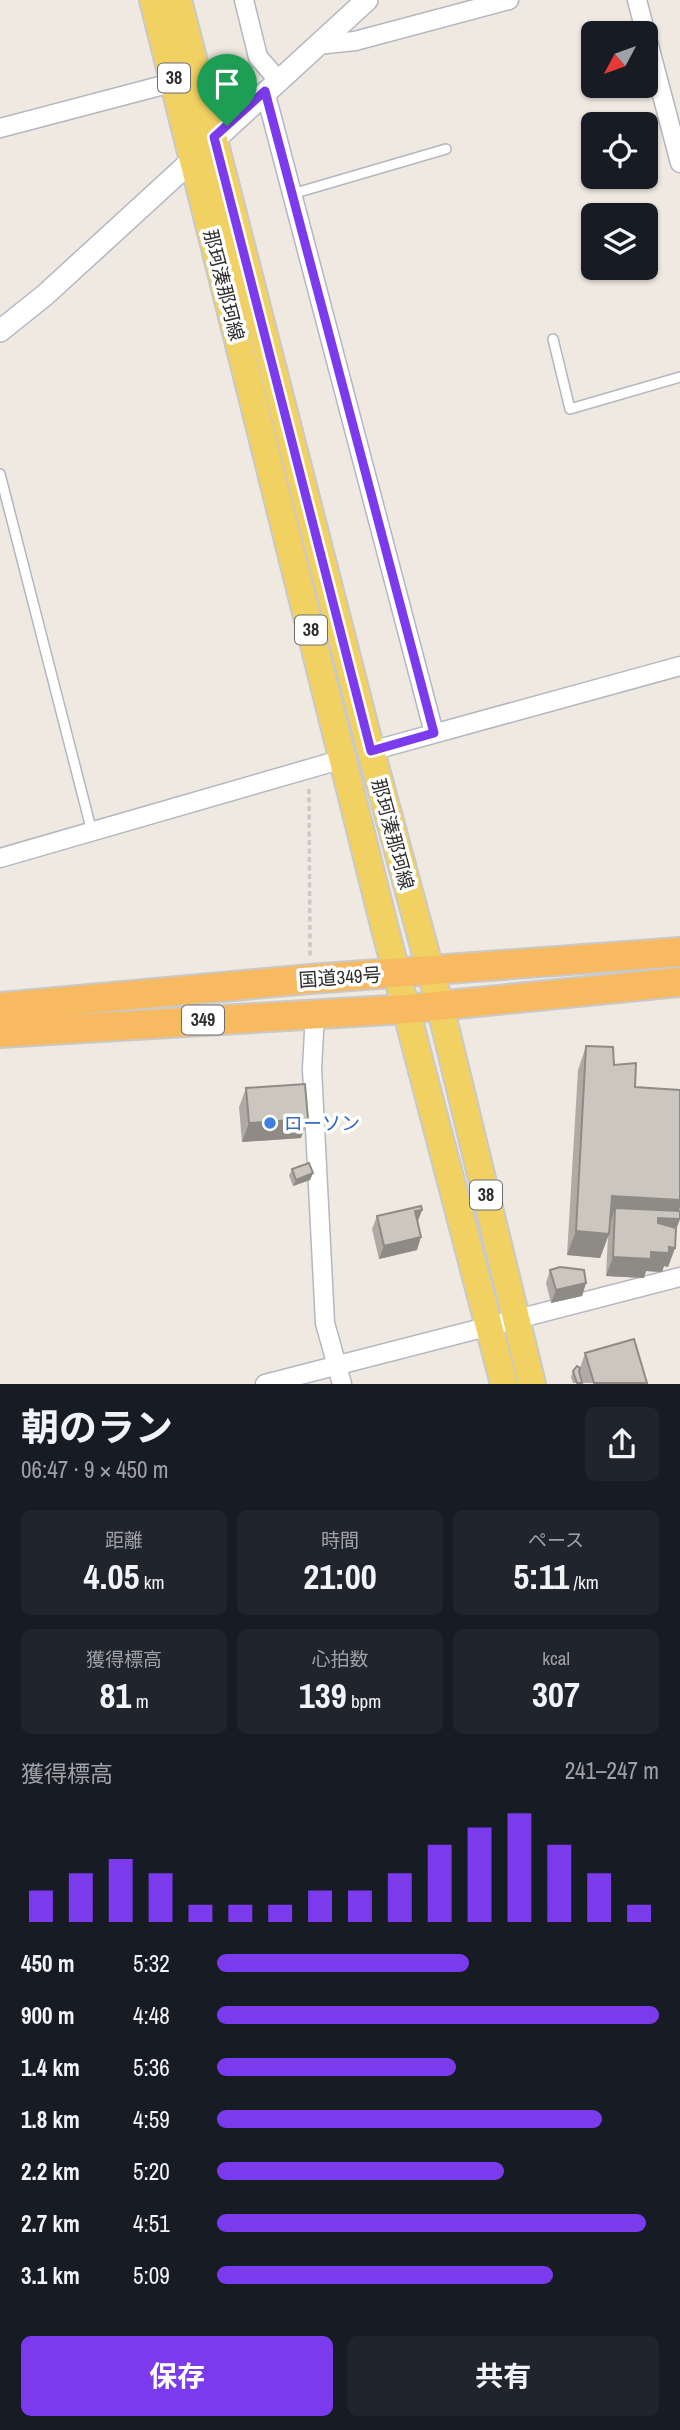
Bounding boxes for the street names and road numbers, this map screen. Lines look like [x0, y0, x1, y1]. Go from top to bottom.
road number: 38 [158, 64, 190, 92]
street label: 那珂湊那珂線 [198, 227, 250, 343]
road number: 38 [295, 616, 327, 644]
street label: 那珂湊那珂線 [366, 776, 420, 892]
street label: 国道349号 [298, 961, 382, 993]
road number: 349 [182, 1006, 224, 1035]
road number: 38 [470, 1180, 502, 1210]

